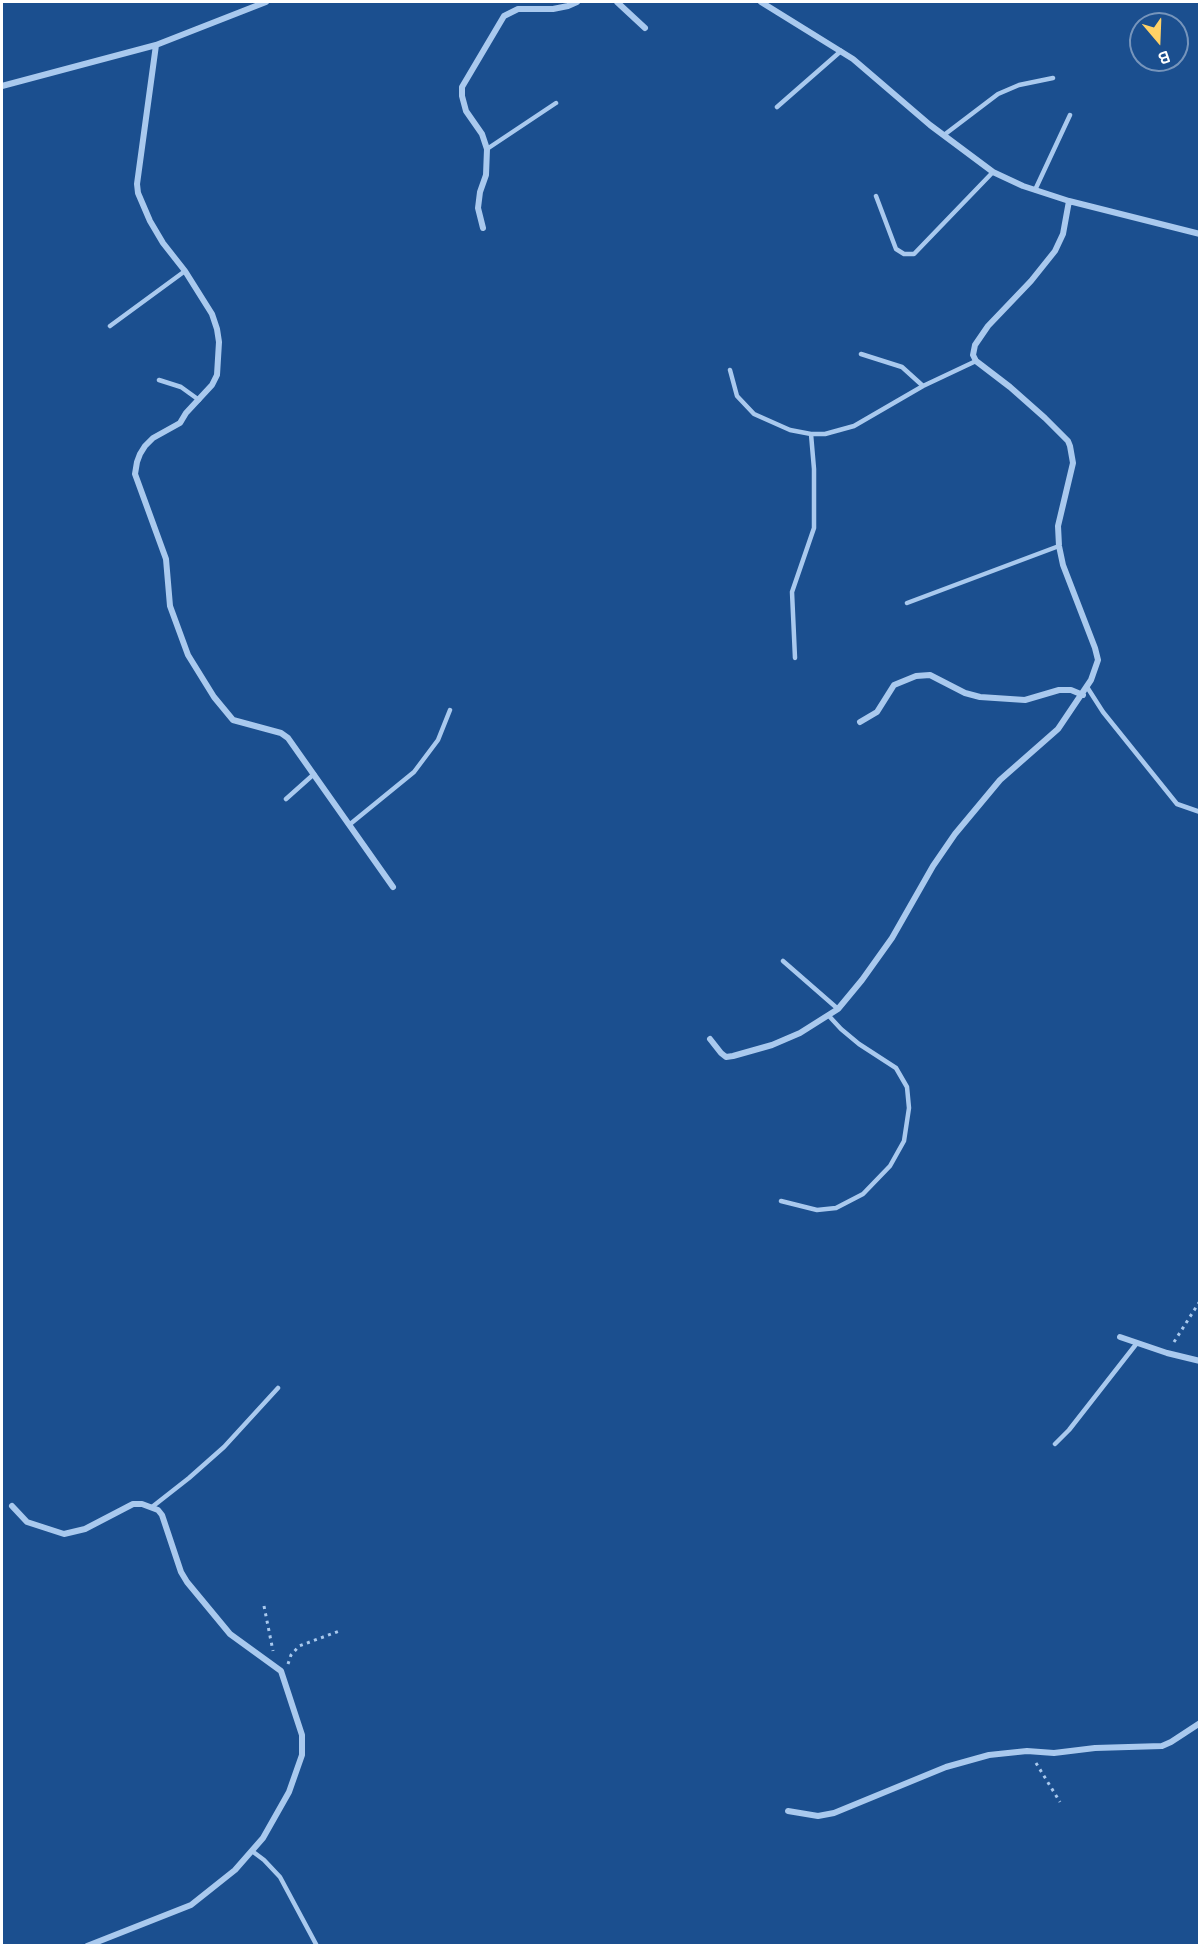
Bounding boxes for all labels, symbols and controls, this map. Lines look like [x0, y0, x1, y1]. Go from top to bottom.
north arrow [1129, 12, 1189, 72]
text: B [1156, 46, 1173, 68]

